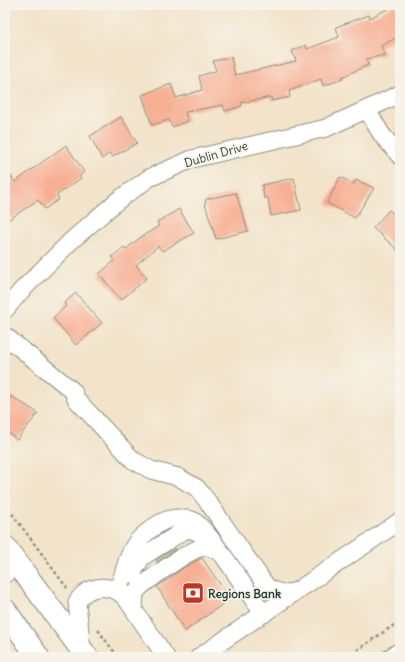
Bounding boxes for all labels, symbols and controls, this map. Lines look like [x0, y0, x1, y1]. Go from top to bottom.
street label: Dublin Drive [182, 138, 250, 170]
bank icon: Regions Bank [180, 580, 206, 606]
place label: Regions Bank [208, 586, 281, 602]

